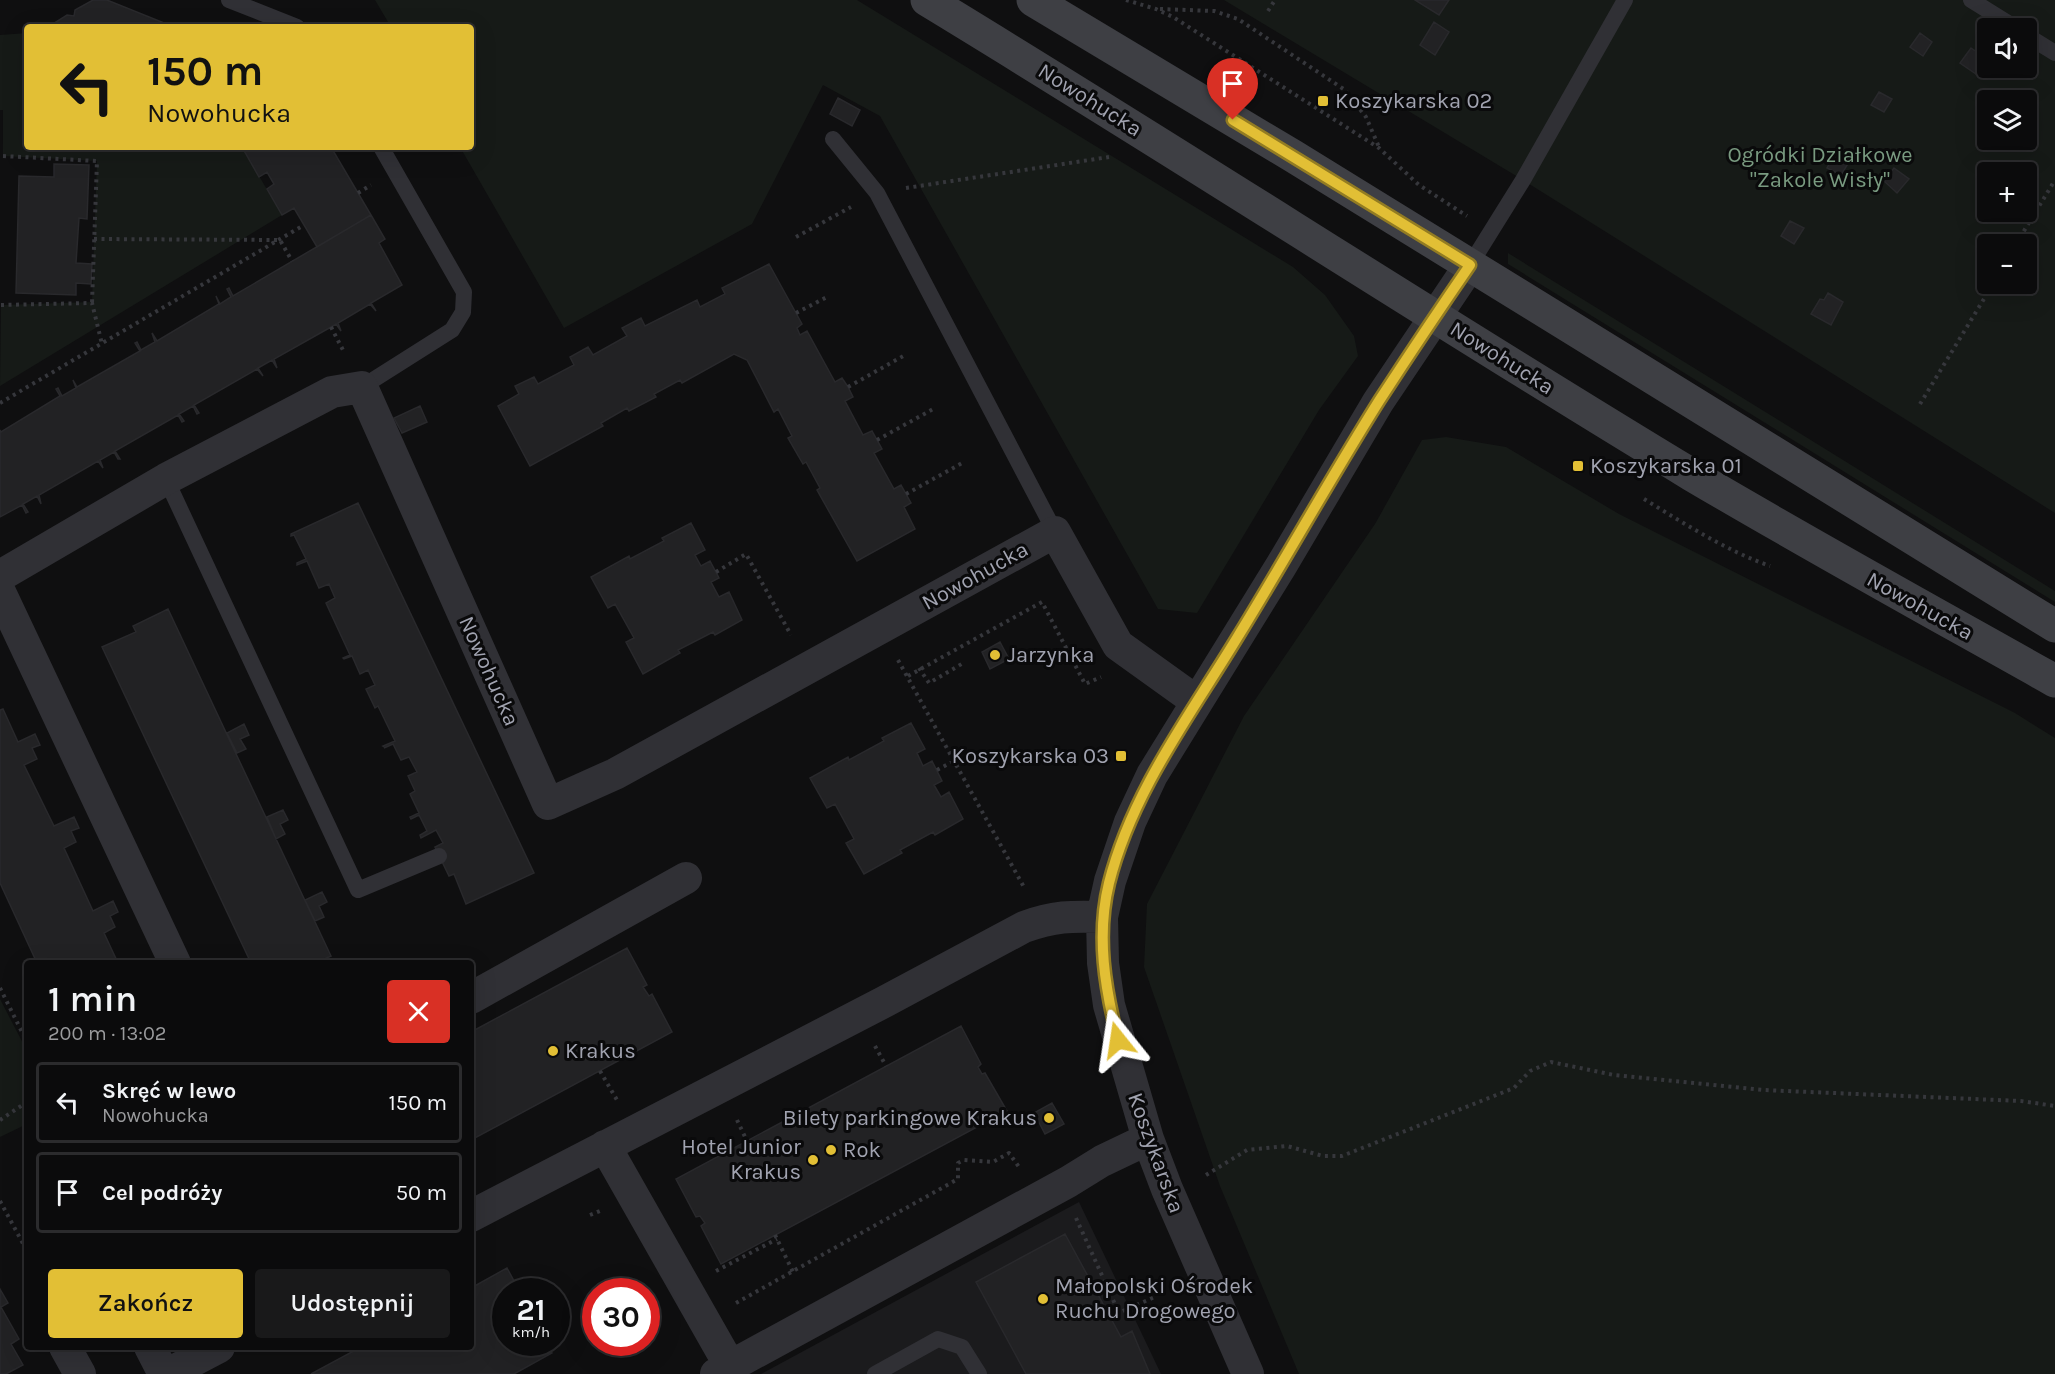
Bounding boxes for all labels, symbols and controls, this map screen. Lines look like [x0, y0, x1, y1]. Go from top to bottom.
map controls [1977, 18, 2037, 294]
button: sound [1977, 18, 2037, 78]
text: 150 m [147, 46, 263, 96]
icon: left [48, 48, 126, 126]
street label: Nowohucka [1033, 58, 1147, 142]
pin [1207, 58, 1258, 120]
icon: arrive [1216, 67, 1249, 100]
place label: Koszykarska 02 [1335, 88, 1492, 114]
button: layers [1977, 90, 2037, 150]
marker: Koszykarska 02 [1316, 94, 1330, 108]
text: Nowohucka [147, 97, 291, 129]
park label: Ogródki Działkowe "Zakole Wisły" [1727, 142, 1913, 193]
button: + [1977, 162, 2037, 222]
button: − [1977, 234, 2037, 294]
street label: Nowohucka [1445, 316, 1559, 400]
place label: Koszykarska 01 [1590, 453, 1742, 479]
marker: Koszykarska 01 [1571, 459, 1585, 473]
street label: Nowohucka [917, 536, 1033, 616]
street label: Nowohucka [1862, 566, 1978, 646]
street label: Nowohucka [453, 612, 525, 730]
place label: Jarzynka [1007, 642, 1094, 668]
marker: Jarzynka [988, 648, 1002, 662]
place label: Koszykarska 03 [952, 743, 1109, 769]
marker: Koszykarska 03 [1114, 749, 1128, 763]
text: 1 min [48, 978, 137, 1020]
button: close [387, 980, 450, 1043]
position arrow [1086, 1008, 1150, 1072]
text: 200 m · 13:02 [48, 1022, 166, 1045]
place label: Krakus [565, 1038, 636, 1064]
marker: Krakus [546, 1044, 560, 1058]
text: Skręć w lewo [102, 1078, 236, 1104]
icon: left [51, 1086, 84, 1119]
street label: Koszykarska [1122, 1089, 1190, 1217]
text: 150 m [388, 1090, 447, 1116]
text: Nowohucka [102, 1104, 209, 1127]
place label: Bilety parkingowe Krakus [783, 1105, 1037, 1131]
marker: Bilety parkingowe Krakus [1042, 1111, 1056, 1125]
place label: Hotel Junior Krakus [681, 1134, 801, 1185]
place label: Rok [843, 1137, 881, 1163]
marker: Rok [824, 1143, 838, 1157]
marker: Hotel Junior Krakus [806, 1153, 820, 1167]
icon: arrive [51, 1176, 84, 1209]
text: Cel podróży [102, 1180, 222, 1206]
text: 50 m [396, 1180, 447, 1206]
button: Zakończ [48, 1269, 243, 1338]
button: Udostępnij [255, 1269, 450, 1338]
place label: Małopolski Ośrodek Ruchu Drogowego [1055, 1273, 1253, 1324]
speed limit sign: 30 [582, 1278, 660, 1356]
text: 21 [517, 1292, 545, 1328]
marker: Małopolski Ośrodek Ruchu Drogowego [1036, 1292, 1050, 1306]
text: km/h [512, 1323, 550, 1341]

